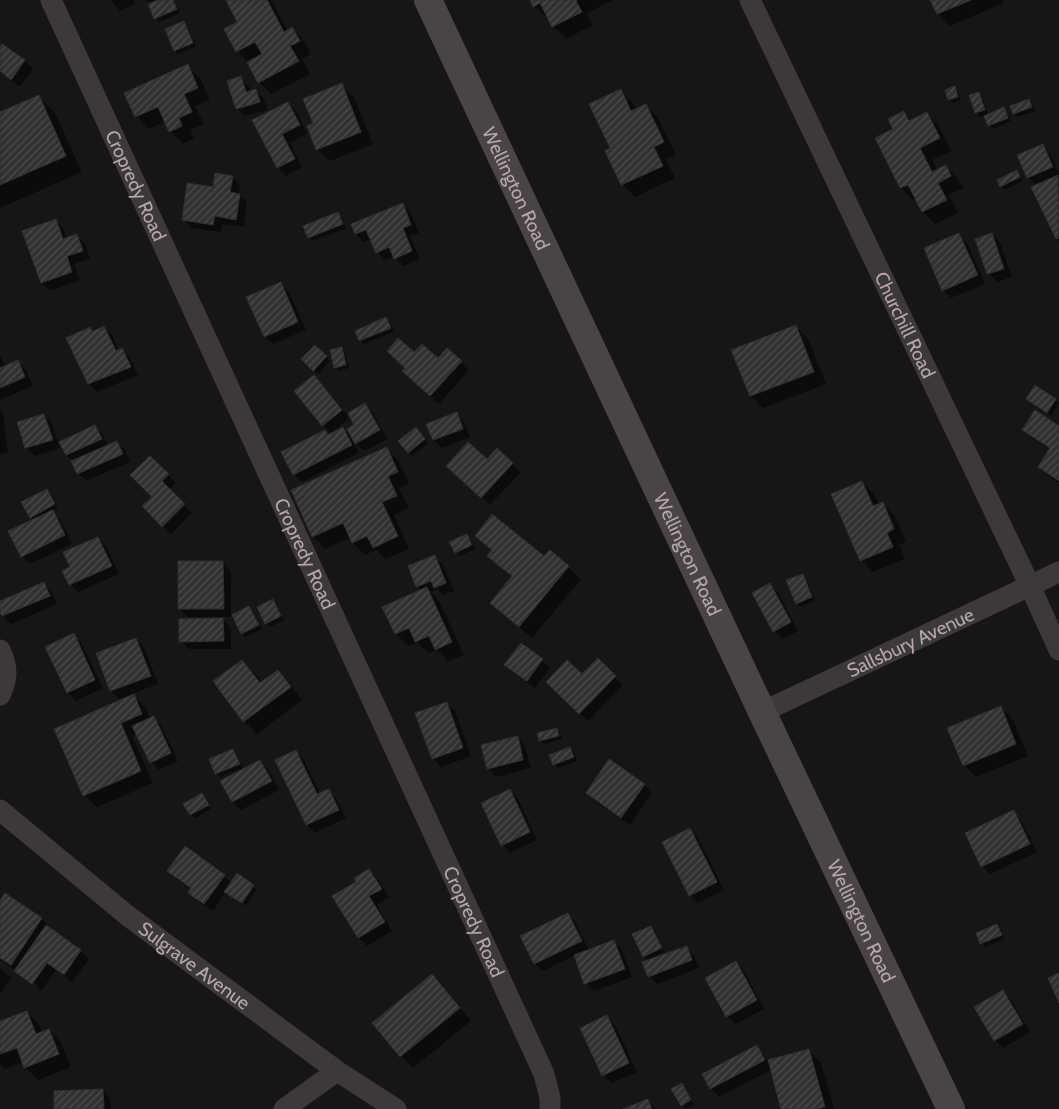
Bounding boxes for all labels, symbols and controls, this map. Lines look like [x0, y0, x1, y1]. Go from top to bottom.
street label: Wellington Road [478, 123, 555, 253]
street label: Cropredy Road [101, 126, 171, 245]
street label: Churchill Road [870, 268, 940, 382]
street label: Wellington Road [649, 489, 727, 619]
street label: Cropredy Road [270, 494, 340, 613]
street label: Sallsbury Avenue [843, 602, 978, 682]
street label: Wellington Road [823, 856, 900, 986]
street label: Cropredy Road [439, 862, 509, 981]
street label: Sulgrave Avenue [134, 916, 255, 1014]

